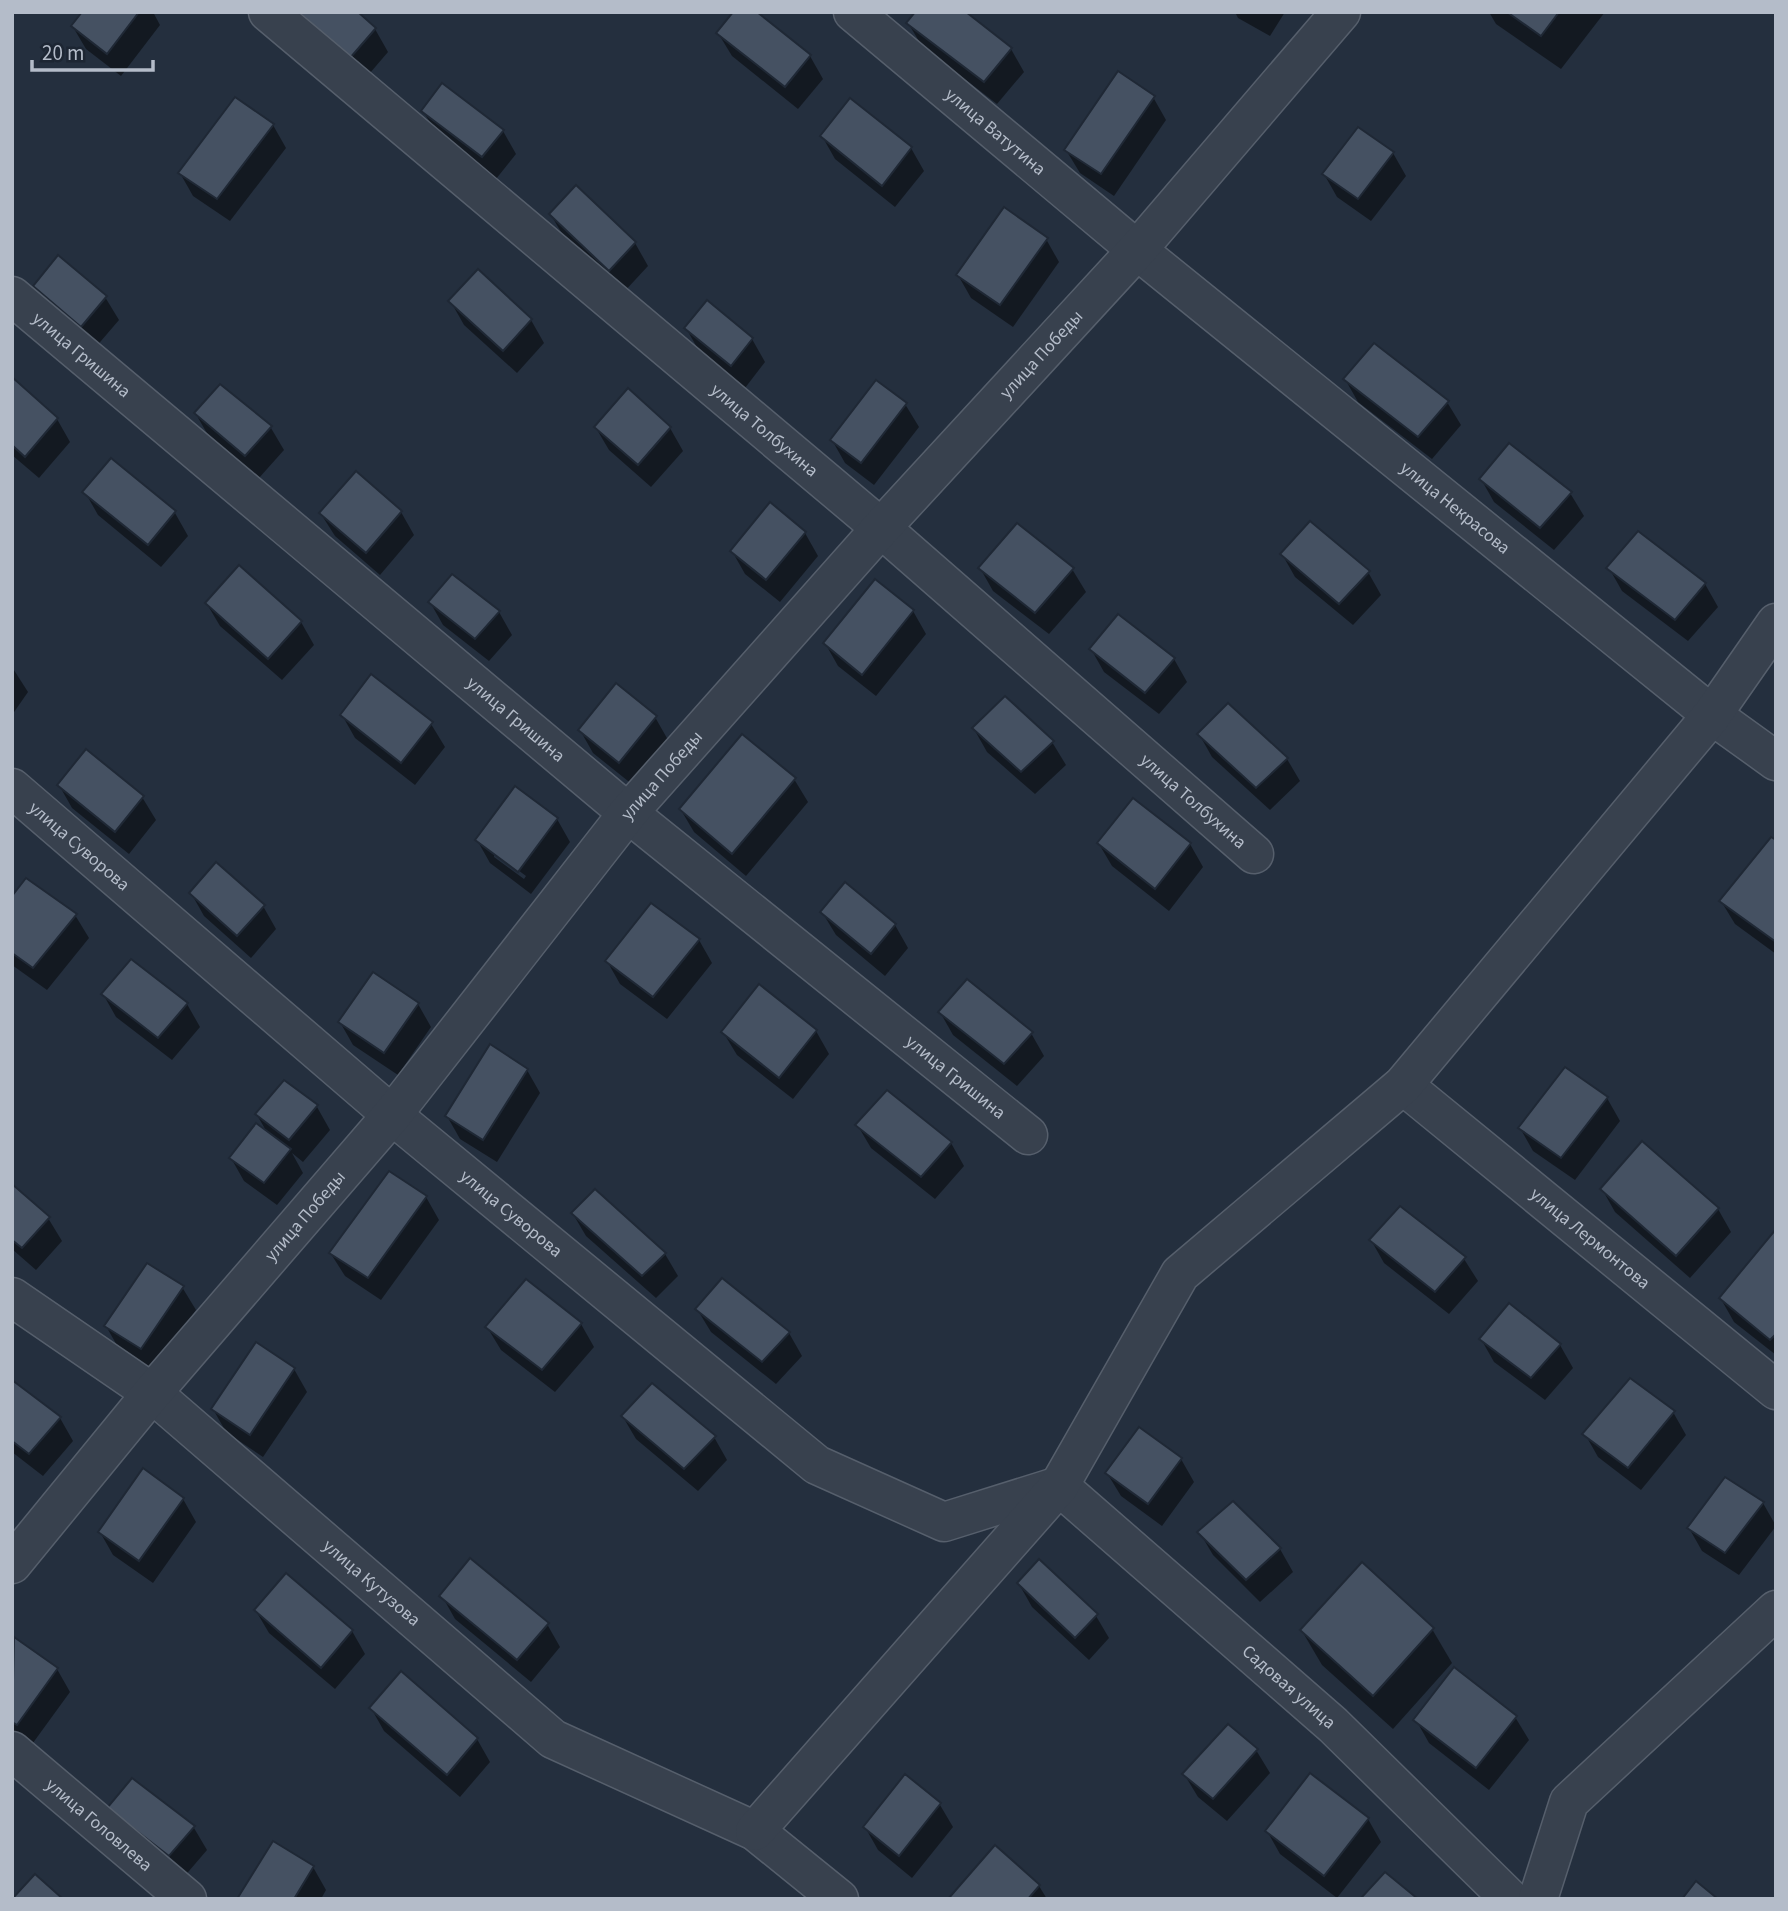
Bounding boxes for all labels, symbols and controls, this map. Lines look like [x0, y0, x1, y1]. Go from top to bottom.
scale bar [32, 28, 152, 72]
text: 20 m [42, 38, 84, 68]
street label: улица Ватутина [940, 82, 1051, 181]
street label: улица Победы [994, 304, 1088, 404]
street label: улица Гришина [27, 306, 136, 403]
street label: улица Толбухина [705, 377, 824, 483]
street label: улица Некрасова [1395, 455, 1516, 560]
street label: улица Гришина [461, 670, 571, 768]
street label: улица Победы [615, 725, 708, 825]
street label: улица Толбухина [1135, 747, 1252, 854]
street label: улица Суворова [23, 795, 135, 897]
street label: улица Гришина [901, 1029, 1011, 1125]
street label: улица Суворова [455, 1164, 568, 1263]
street label: улица Победы [259, 1165, 351, 1267]
street label: улица Лермонтова [1525, 1182, 1656, 1295]
street label: улица Кутузова [317, 1533, 426, 1632]
street label: Садовая улица [1237, 1639, 1341, 1735]
street label: улица Головлева [40, 1772, 158, 1877]

